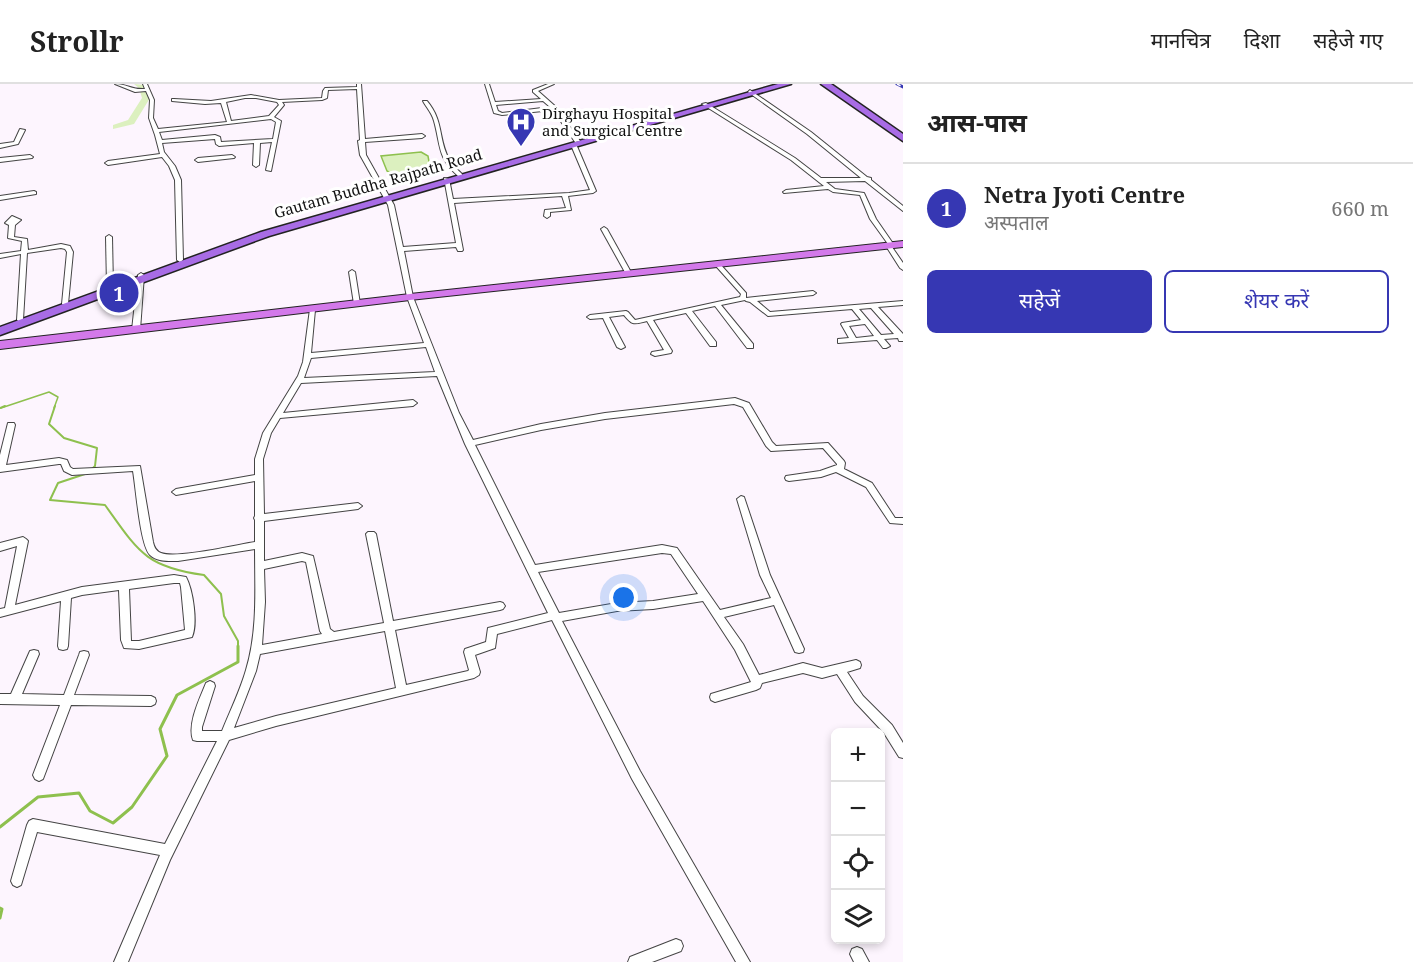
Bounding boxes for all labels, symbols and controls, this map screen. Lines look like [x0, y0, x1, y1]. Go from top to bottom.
text: Strollr [30, 22, 124, 60]
text: मानचित्र [1151, 26, 1211, 54]
text: दिशा [1244, 26, 1280, 54]
text: सहेजे गए [1313, 26, 1383, 54]
place label: Dirghayu Hospital and Surgical Centre [542, 103, 683, 140]
text: आस-पास [927, 104, 1027, 140]
hospital icon: Dirghayu Hospital and Surgical Centre [505, 106, 537, 148]
street label: Gautam Buddha Rajpath Road [272, 144, 484, 222]
text: Netra Jyoti Centre [984, 179, 1185, 209]
text: 1 [941, 195, 952, 222]
text: 660 m [1331, 195, 1389, 222]
text: अस्पताल [984, 209, 1049, 236]
pin: 1 [100, 270, 138, 316]
button: सहेजें [927, 270, 1152, 333]
button: शेयर करें [1164, 270, 1389, 333]
your location [609, 583, 638, 612]
map controls [831, 728, 885, 944]
button: + [831, 728, 885, 782]
button: − [831, 782, 885, 836]
button: locate [831, 836, 885, 890]
button: layers [831, 890, 885, 944]

